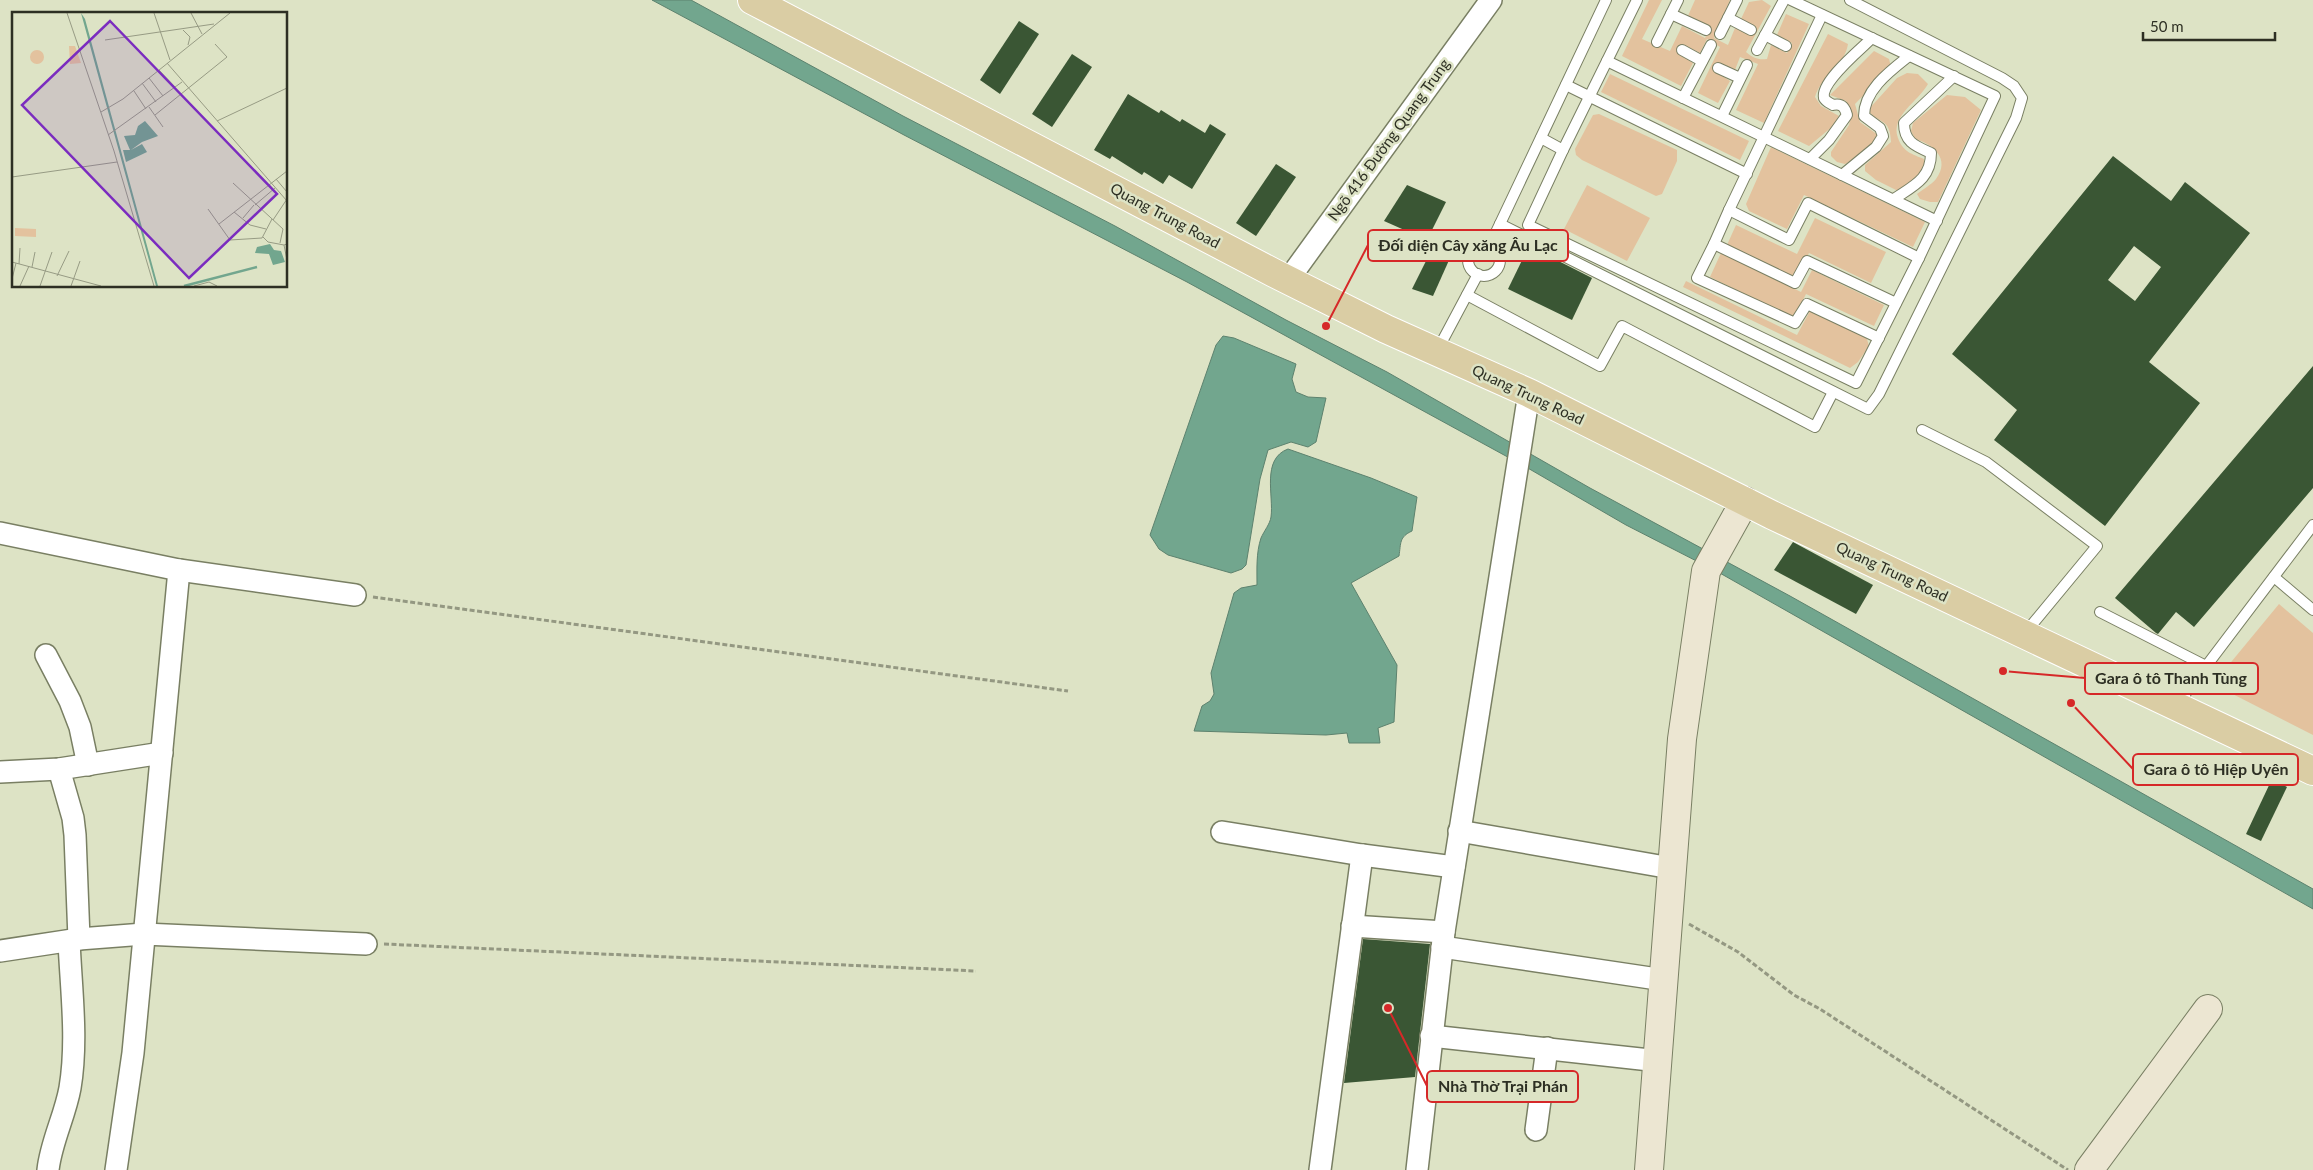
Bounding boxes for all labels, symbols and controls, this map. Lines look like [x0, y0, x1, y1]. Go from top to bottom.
scale bar [2143, 10, 2276, 42]
inset map [12, 12, 288, 288]
text: 50 m [2150, 17, 2184, 35]
street label: Ngõ 416 Đường Quang Trung [1323, 55, 1453, 224]
street label: Quang Trung Road [1108, 179, 1223, 252]
callout: Đối diện Cây xăng Âu Lạc [1368, 230, 1568, 261]
text: Đối diện Cây xăng Âu Lạc [1377, 235, 1558, 254]
street label: Quang Trung Road [1470, 360, 1587, 428]
street label: Quang Trung Road [1834, 537, 1951, 605]
callout: Gara ô tô Thanh Tùng [2085, 663, 2258, 694]
text: Gara ô tô Thanh Tùng [2095, 668, 2247, 687]
callout: Gara ô tô Hiệp Uyên [2133, 754, 2298, 785]
text: Gara ô tô Hiệp Uyên [2144, 759, 2288, 778]
callout: Nhà Thờ Trại Phán [1427, 1071, 1578, 1102]
text: Nhà Thờ Trại Phán [1438, 1076, 1568, 1095]

